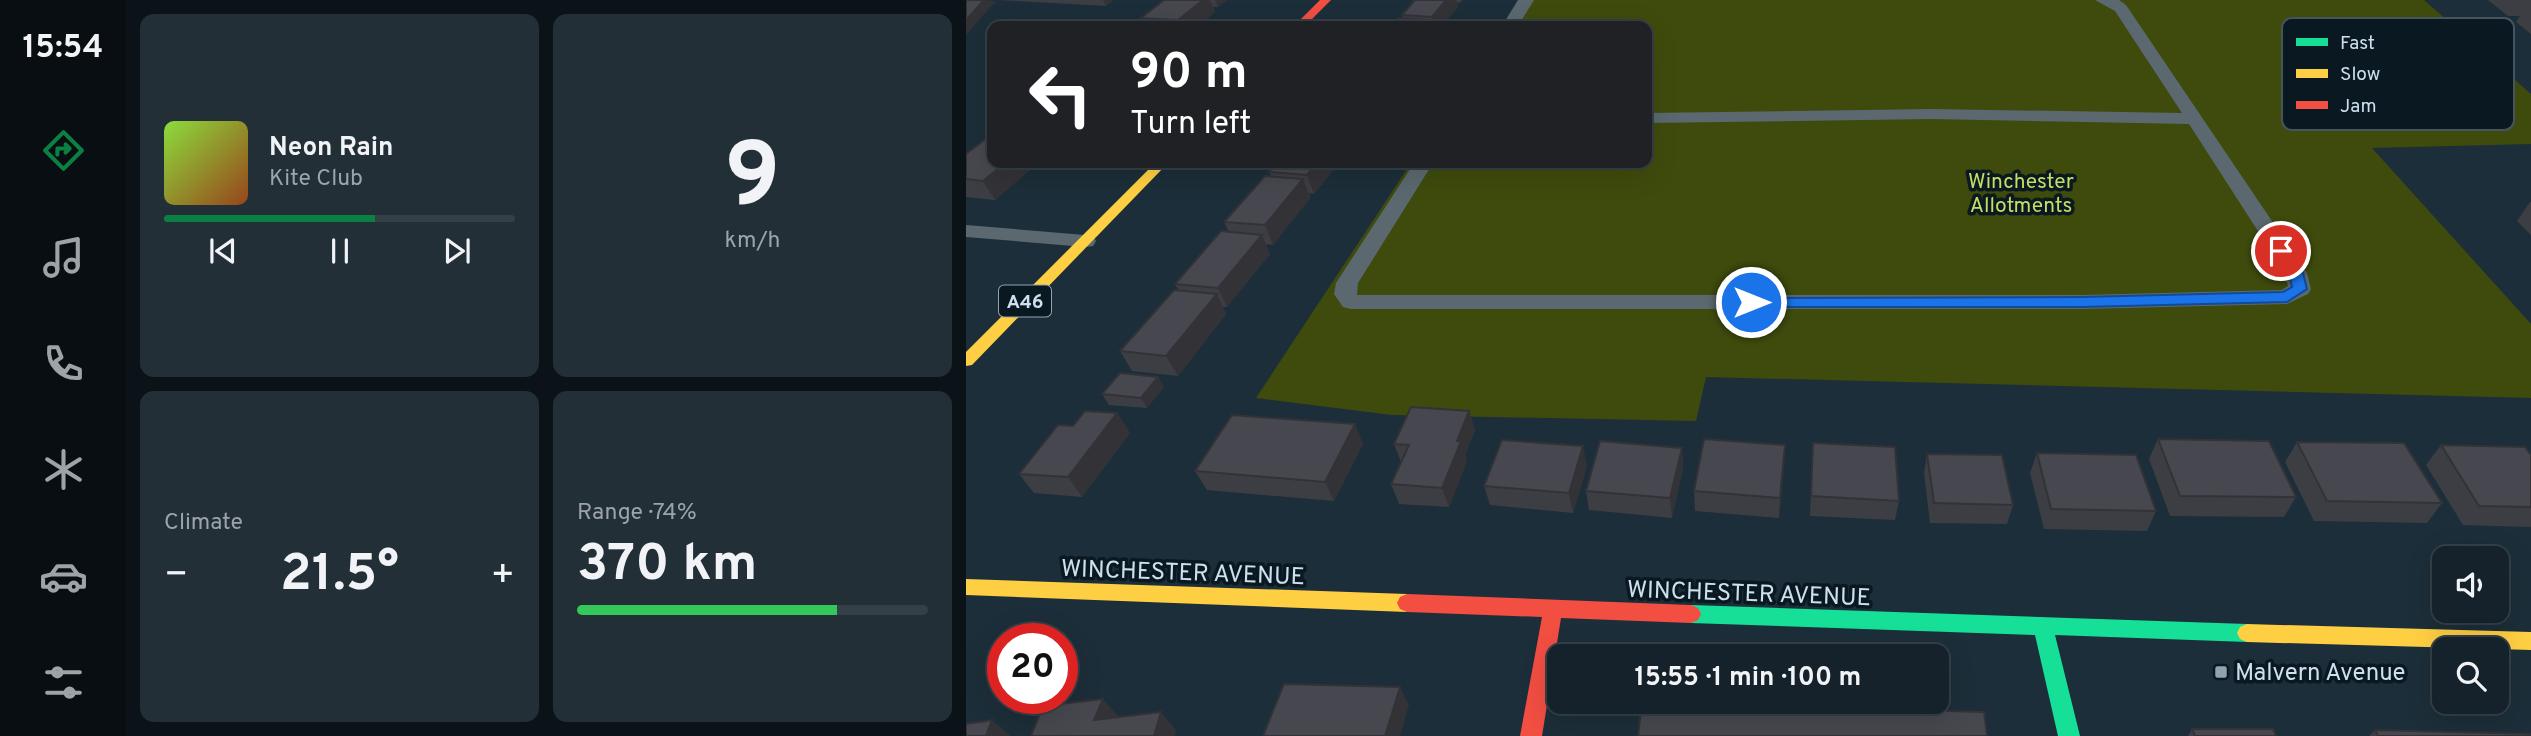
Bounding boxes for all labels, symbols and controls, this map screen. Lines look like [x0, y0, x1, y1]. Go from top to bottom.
legend [2282, 18, 2514, 130]
text: 15:54 [23, 29, 103, 69]
text: Fast [2340, 32, 2375, 56]
text: 90 m [1130, 44, 1248, 106]
icon: left [1015, 49, 1106, 140]
text: Slow [2340, 63, 2380, 87]
text: Jam [2340, 95, 2377, 119]
text: Turn left [1130, 105, 1251, 145]
text: 9 [725, 124, 780, 239]
icon: directions [39, 126, 88, 175]
text: Neon Rain [269, 132, 394, 165]
text: Kite Club [269, 165, 363, 194]
park label: Winchester Allotments [1968, 169, 2074, 220]
pin [2251, 221, 2311, 281]
text: km/h [725, 227, 780, 256]
icon: previous [204, 232, 242, 270]
icon: pause [321, 232, 359, 270]
icon: next [438, 232, 476, 270]
icon: arrive [2262, 232, 2300, 270]
icon: music [39, 233, 88, 282]
position arrow [1714, 265, 1788, 339]
road number: A46 [999, 286, 1051, 316]
icon: phone [39, 339, 88, 388]
icon: climate [39, 445, 88, 494]
text: Range · 74% [577, 499, 697, 528]
text: Climate [164, 509, 243, 538]
text: 370 km [577, 533, 757, 599]
text: 21.5° [280, 543, 399, 609]
map controls [2432, 546, 2509, 714]
button: sound [2432, 546, 2509, 623]
icon: car [39, 552, 88, 601]
text: − [164, 552, 189, 601]
text: + [490, 552, 515, 601]
street label: WINCHESTER AVENUE [1061, 555, 1305, 593]
street label: WINCHESTER AVENUE [1627, 576, 1871, 614]
speed limit sign: 20 [987, 623, 1078, 714]
button: search [2432, 637, 2509, 714]
icon: filters [39, 658, 88, 707]
place label: Malvern Avenue [2235, 659, 2405, 689]
text: 15:55 · 1 min · 100 m [1635, 662, 1861, 695]
marker: Malvern Avenue [2213, 664, 2229, 680]

